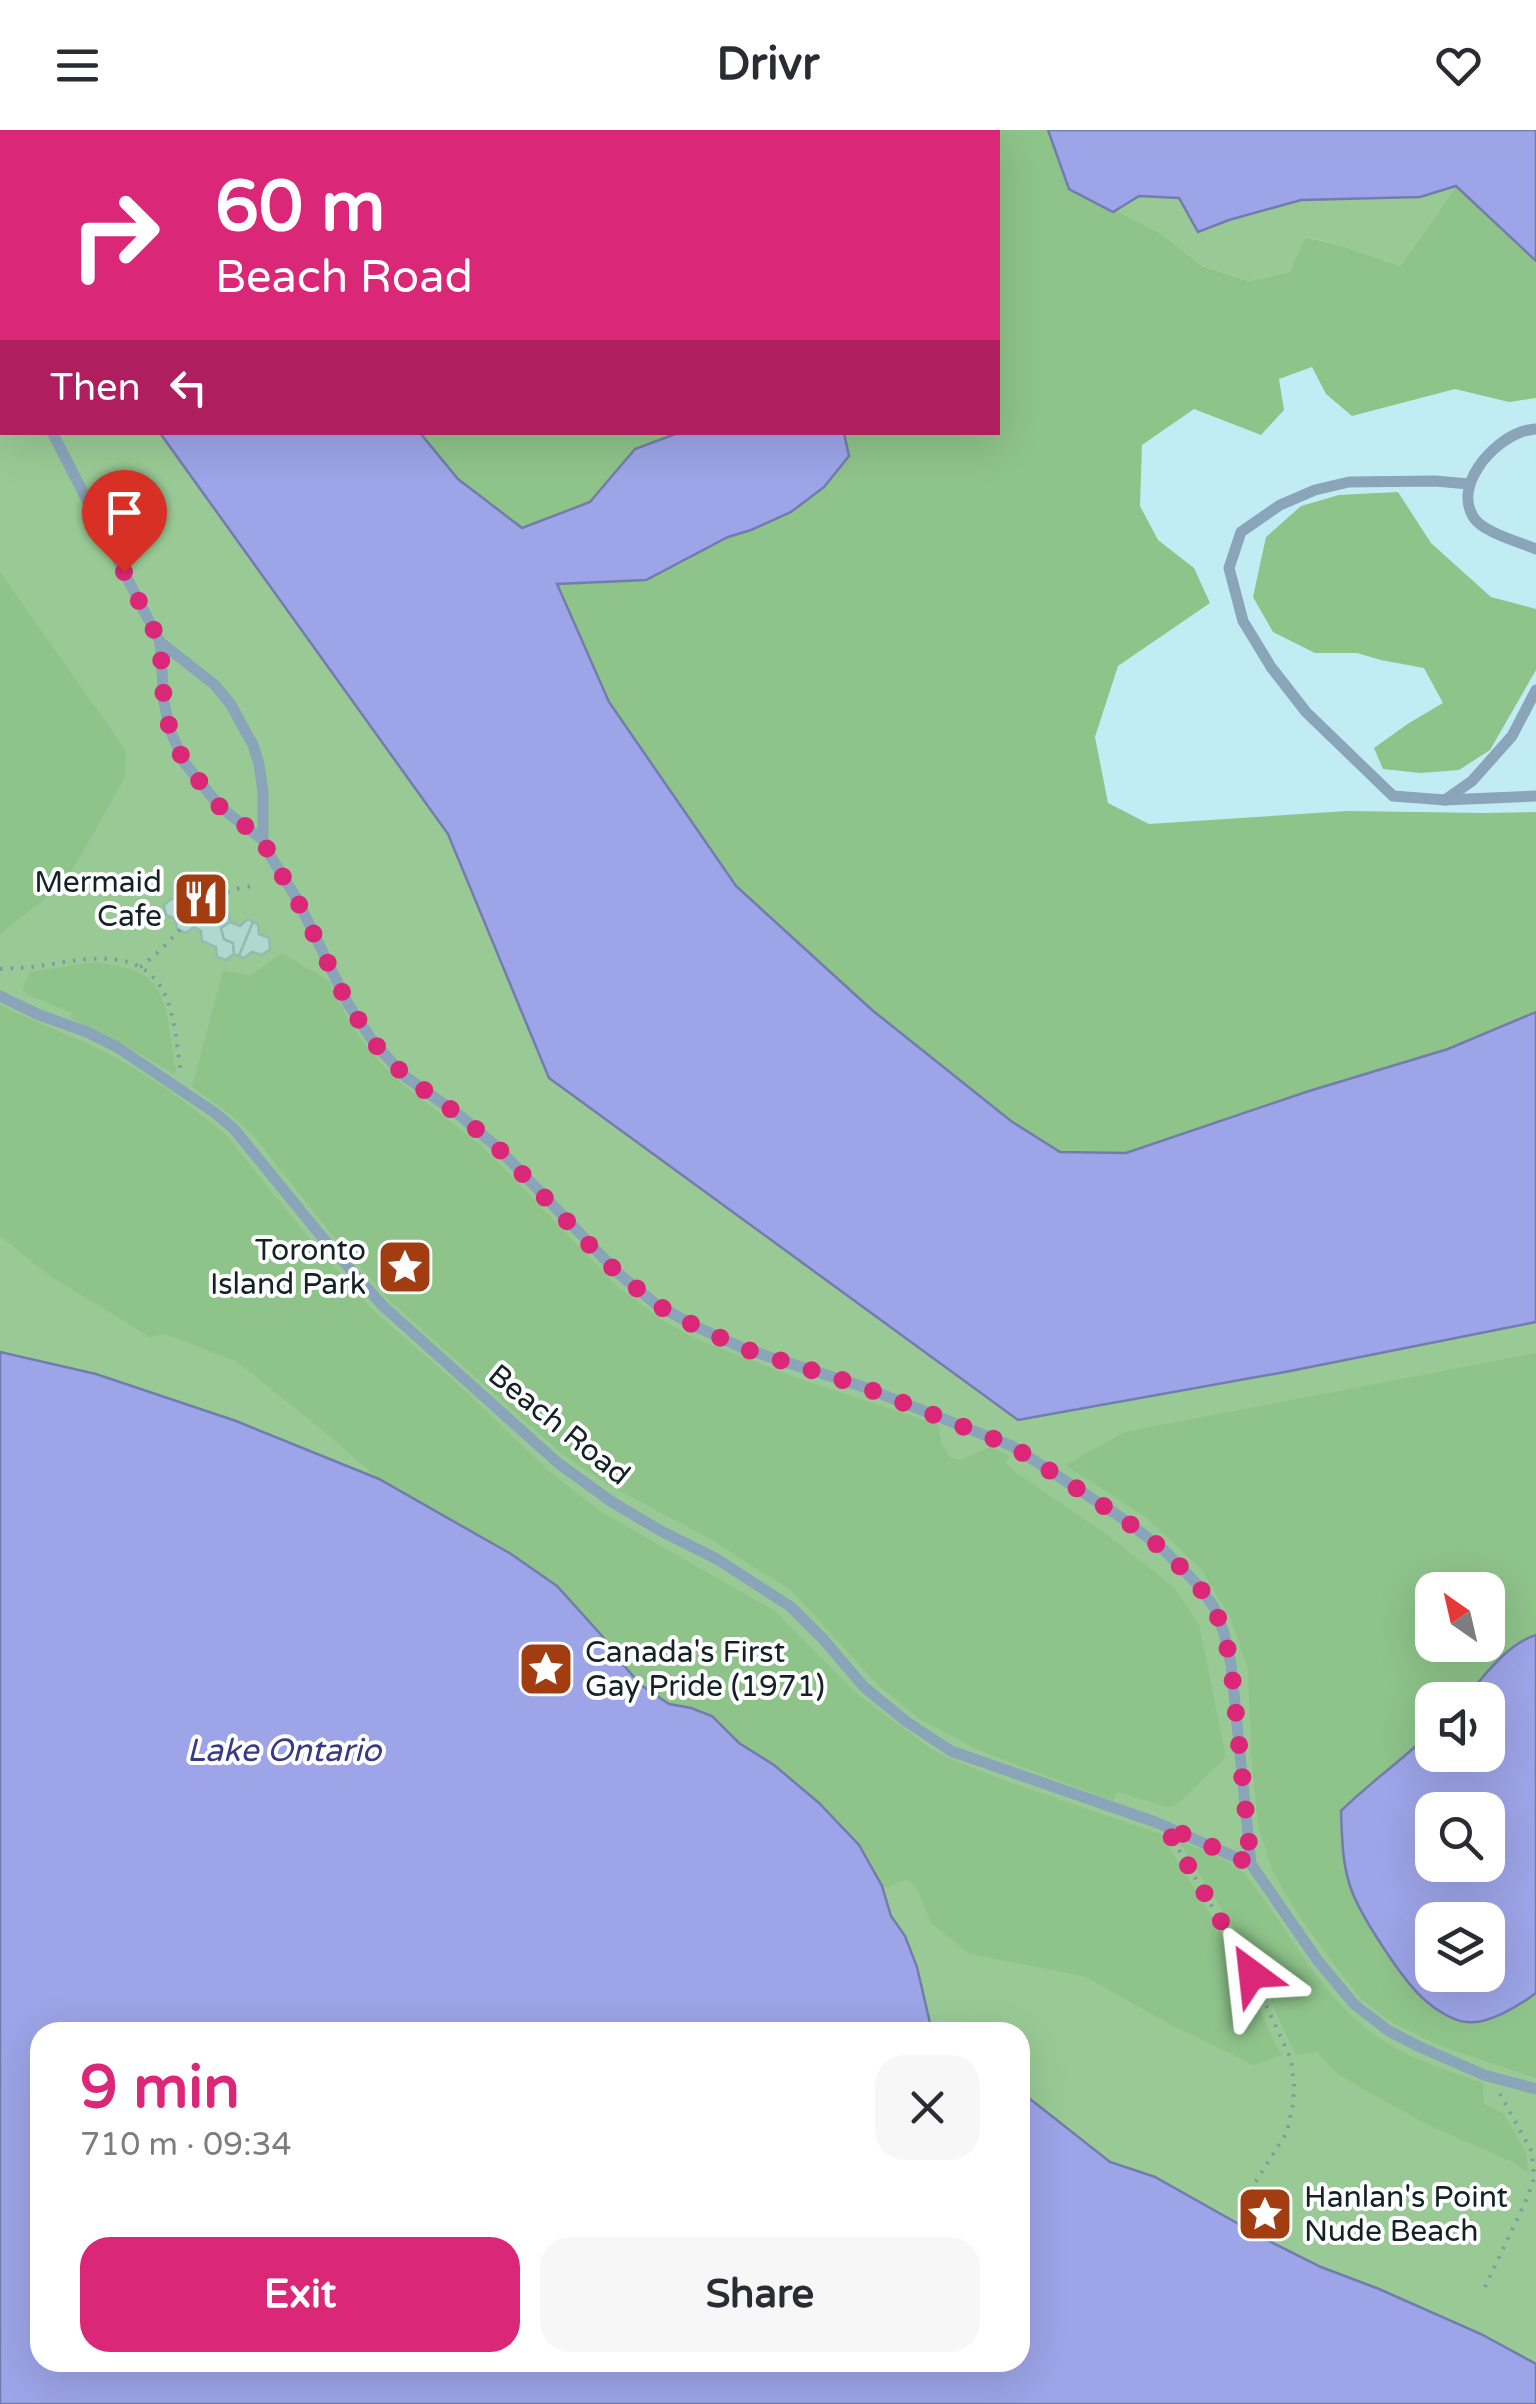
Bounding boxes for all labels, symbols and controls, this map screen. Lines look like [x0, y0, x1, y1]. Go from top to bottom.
icon: menu [50, 38, 105, 93]
text: Drivr [717, 38, 819, 92]
icon: heart [1431, 38, 1486, 93]
text: 60 m [215, 166, 385, 250]
icon: right [50, 170, 180, 300]
text: Beach Road [215, 251, 473, 305]
icon: left [161, 360, 216, 415]
text: Then [50, 365, 141, 411]
pin [82, 470, 167, 573]
icon: arrive [97, 485, 152, 540]
place label: Mermaid Cafe [34, 864, 162, 935]
restaurant icon: Mermaid Cafe [171, 869, 231, 929]
place label: Toronto Island Park [210, 1232, 366, 1303]
place icon: Toronto Island Park [375, 1237, 435, 1297]
street label: Beach Road [481, 1357, 637, 1493]
north arrow [1415, 1572, 1505, 1662]
map controls [1415, 1572, 1505, 1992]
place label: Canada's First Gay Pride (1971) [585, 1634, 825, 1705]
place icon: Canada's First Gay Pride (1971) [516, 1639, 576, 1699]
button: sound [1415, 1682, 1505, 1772]
water label: Lake Ontario [187, 1732, 383, 1770]
button: search [1415, 1792, 1505, 1882]
button: layers [1415, 1902, 1505, 1992]
position arrow [1200, 1922, 1304, 2026]
text: 9 min [80, 2052, 240, 2124]
button: close [875, 2055, 980, 2160]
text: 710 m · 09:34 [80, 2126, 292, 2164]
place label: Hanlan's Point Nude Beach [1304, 2179, 1508, 2250]
place icon: Hanlan's Point Nude Beach [1235, 2184, 1295, 2244]
button: Exit [80, 2237, 520, 2352]
button: Share [540, 2237, 980, 2352]

